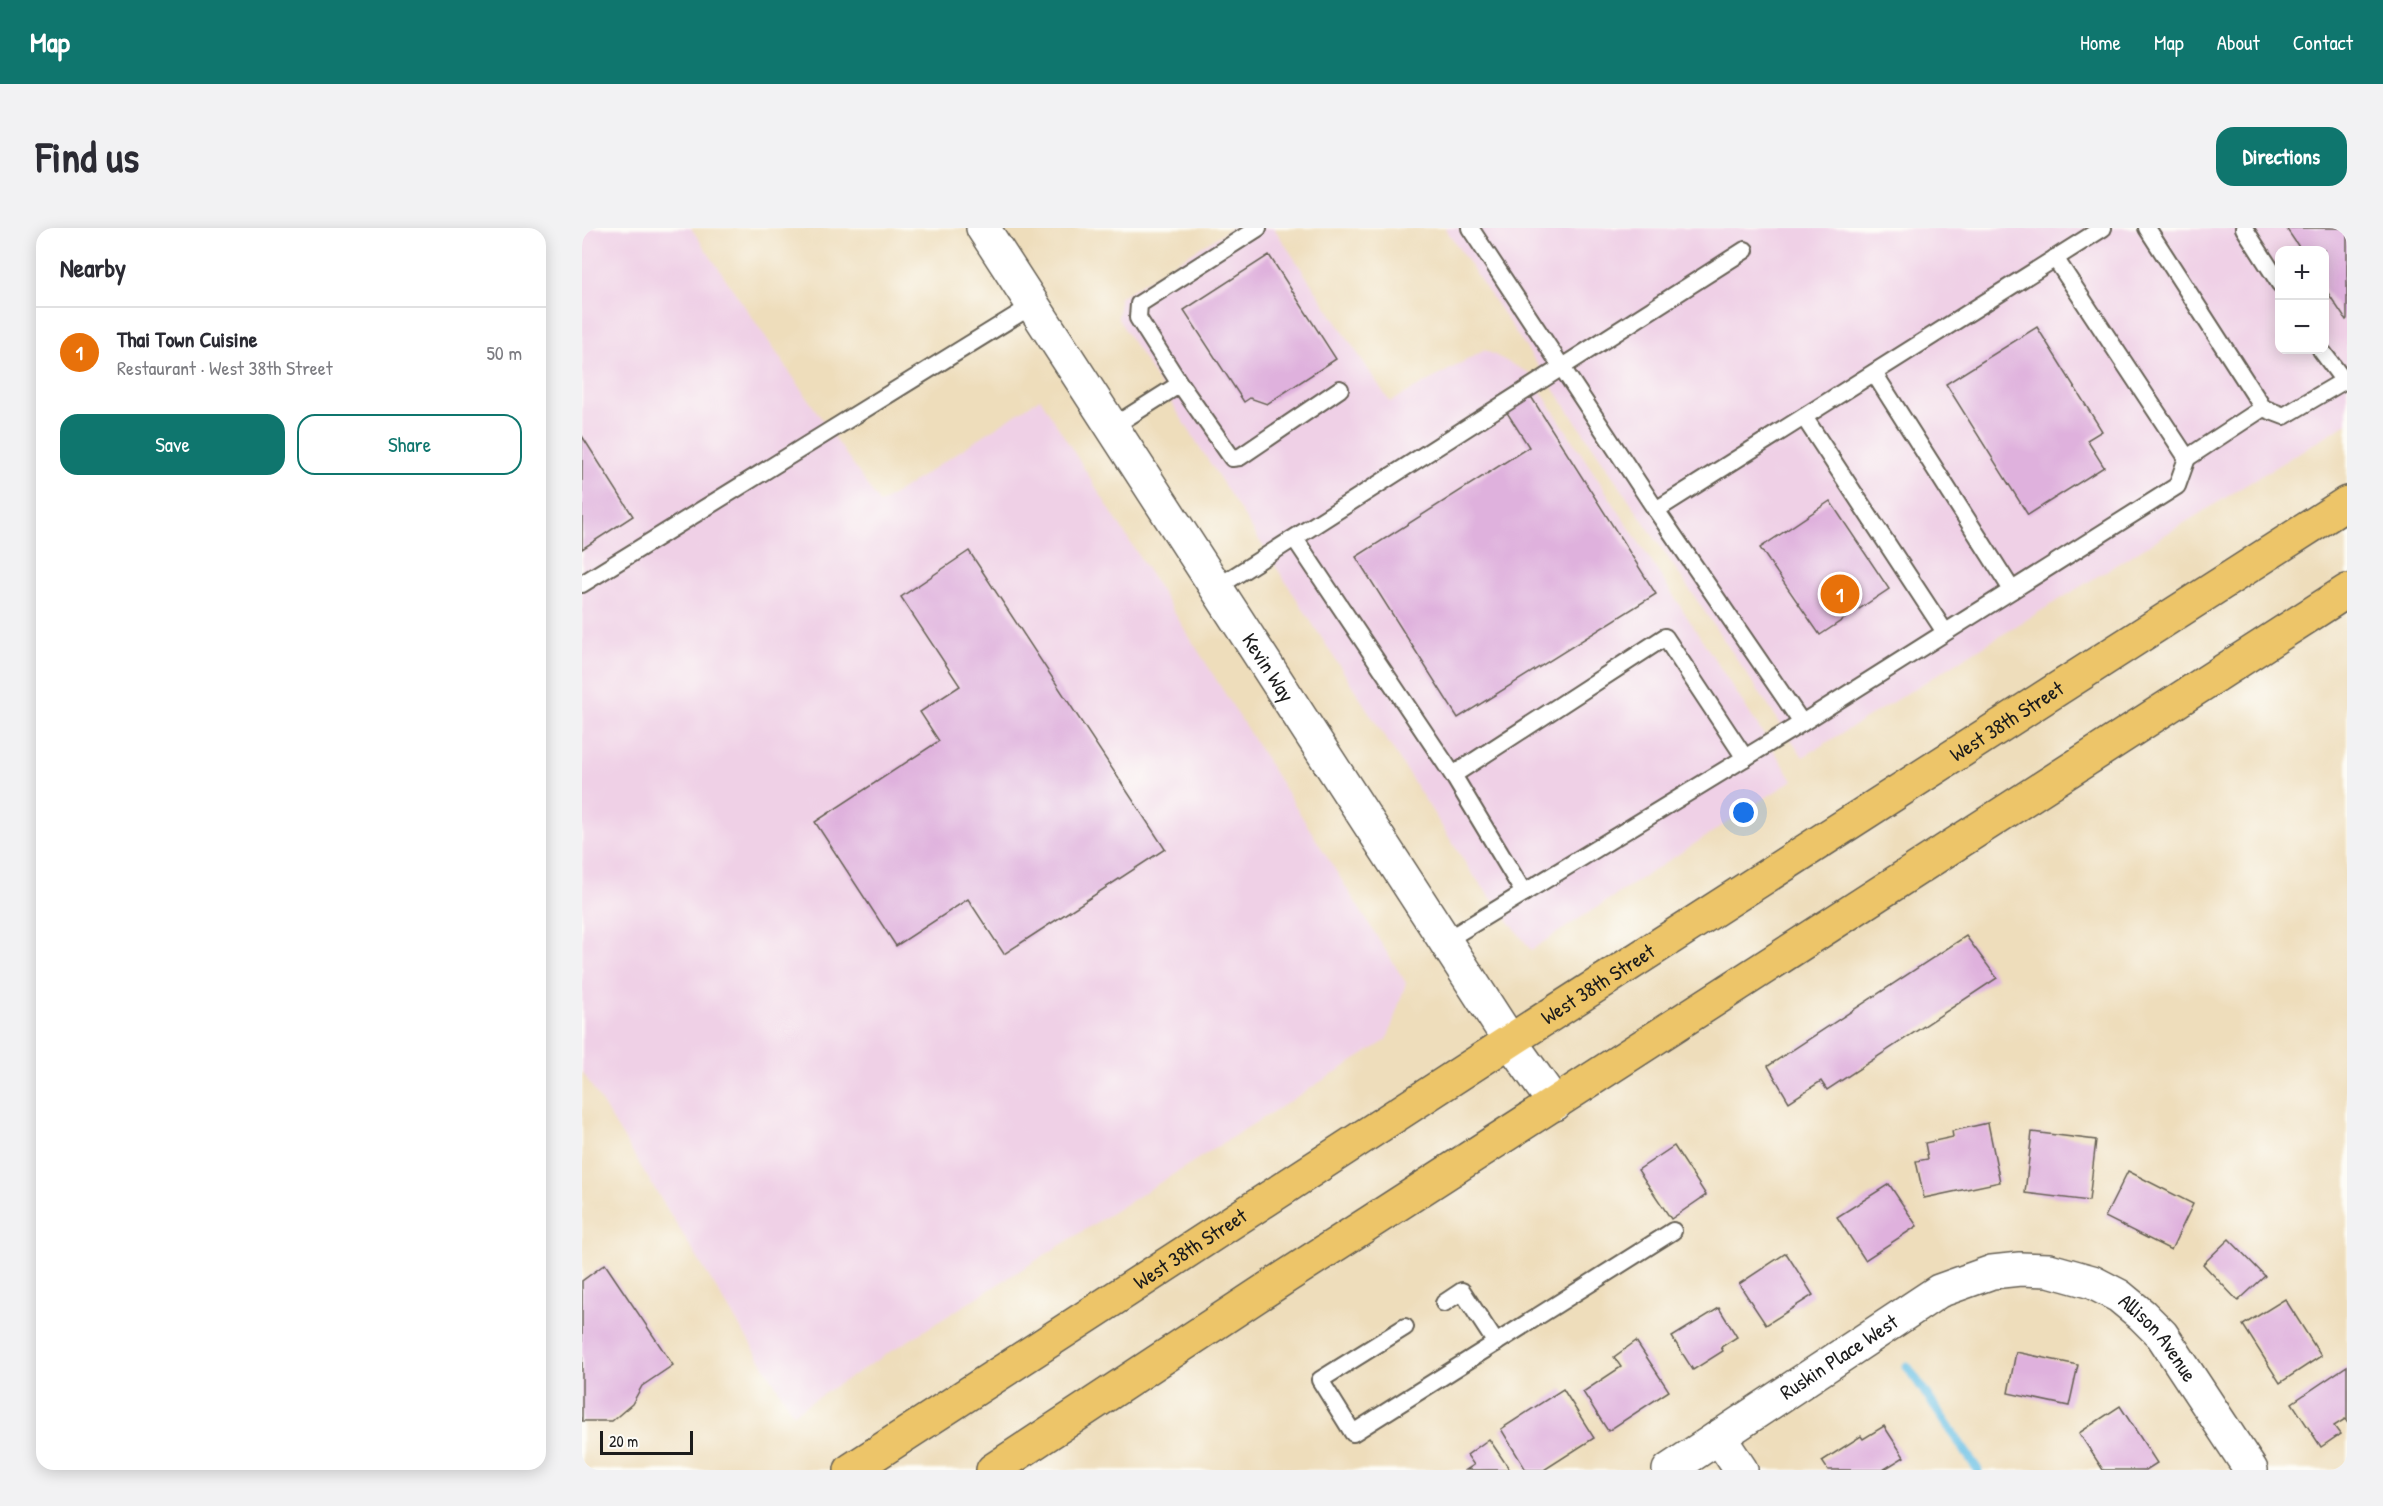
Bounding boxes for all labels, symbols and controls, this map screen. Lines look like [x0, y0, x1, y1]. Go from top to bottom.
text: Map [30, 23, 70, 61]
text: Home [2080, 28, 2121, 57]
text: Map [2154, 28, 2184, 57]
text: About [2217, 28, 2260, 57]
text: Contact [2293, 28, 2353, 57]
button: Directions [2216, 127, 2347, 186]
text: Find us [36, 128, 139, 185]
map controls [2275, 246, 2329, 354]
button: + [2275, 246, 2329, 300]
text: Nearby [60, 250, 126, 285]
button: − [2275, 300, 2329, 354]
text: Thai Town Cuisine [117, 324, 257, 354]
text: 1 [76, 339, 83, 366]
text: 50 m [486, 339, 522, 366]
text: Restaurant · West 38th Street [117, 354, 333, 381]
button: Save [60, 414, 285, 475]
button: Share [297, 414, 522, 475]
pin: 1 [1820, 572, 1860, 616]
street label: Kevin Way [1235, 627, 1302, 708]
street label: West 38th Street [1944, 673, 2070, 768]
your location [1729, 798, 1758, 827]
street label: West 38th Street [1535, 936, 1661, 1031]
street label: West 38th Street [1128, 1201, 1253, 1296]
street label: Allison Avenue [2113, 1287, 2204, 1387]
street label: Ruskin Place West [1774, 1307, 1904, 1406]
scale bar [600, 1428, 693, 1456]
text: 20 m [609, 1430, 638, 1452]

